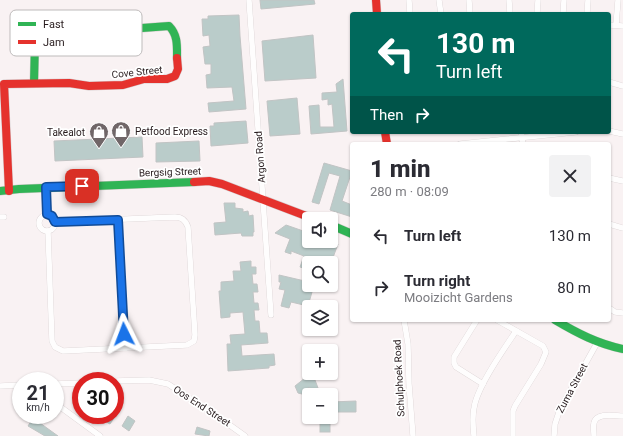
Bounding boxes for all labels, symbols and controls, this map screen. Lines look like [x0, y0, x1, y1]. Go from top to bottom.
legend [10, 10, 142, 56]
text: Fast [43, 18, 65, 31]
text: 130 m [436, 27, 515, 60]
icon: left [370, 28, 422, 80]
text: Jam [43, 36, 65, 49]
text: Turn left [436, 61, 502, 82]
street label: Cove Street [111, 64, 163, 80]
icon: right [411, 104, 433, 126]
text: Then [370, 106, 403, 124]
shop icon: Petfood Express [110, 120, 132, 148]
shop icon: Takealot [88, 121, 110, 149]
place label: Petfood Express [135, 126, 208, 137]
place label: Takealot [47, 127, 85, 138]
street label: Argon Road [253, 131, 267, 183]
text: 1 min [370, 155, 431, 183]
button: close [549, 155, 591, 197]
street label: Bergsig Street [139, 165, 201, 179]
pin [65, 169, 99, 203]
icon: arrive [71, 175, 93, 197]
text: 280 m · 08:09 [370, 184, 449, 199]
map controls [302, 212, 338, 424]
button: sound [302, 212, 338, 248]
icon: left [370, 225, 392, 247]
text: Turn left [404, 227, 461, 245]
text: 130 m [549, 227, 591, 245]
button: search [302, 256, 338, 292]
text: Turn right [404, 272, 470, 290]
icon: right [370, 277, 392, 299]
text: 80 m [557, 279, 591, 297]
text: Mooizicht Gardens [404, 290, 513, 305]
button: layers [302, 300, 338, 336]
position arrow [103, 313, 145, 355]
street label: Schulphoek Road [391, 339, 407, 417]
button: + [302, 344, 338, 380]
street label: Zuma Street [554, 361, 590, 415]
speed limit sign: 30 [72, 372, 124, 424]
text: 21 [27, 381, 49, 405]
street label: Oos End Street [171, 383, 233, 429]
button: − [302, 388, 338, 424]
text: km/h [26, 402, 50, 413]

